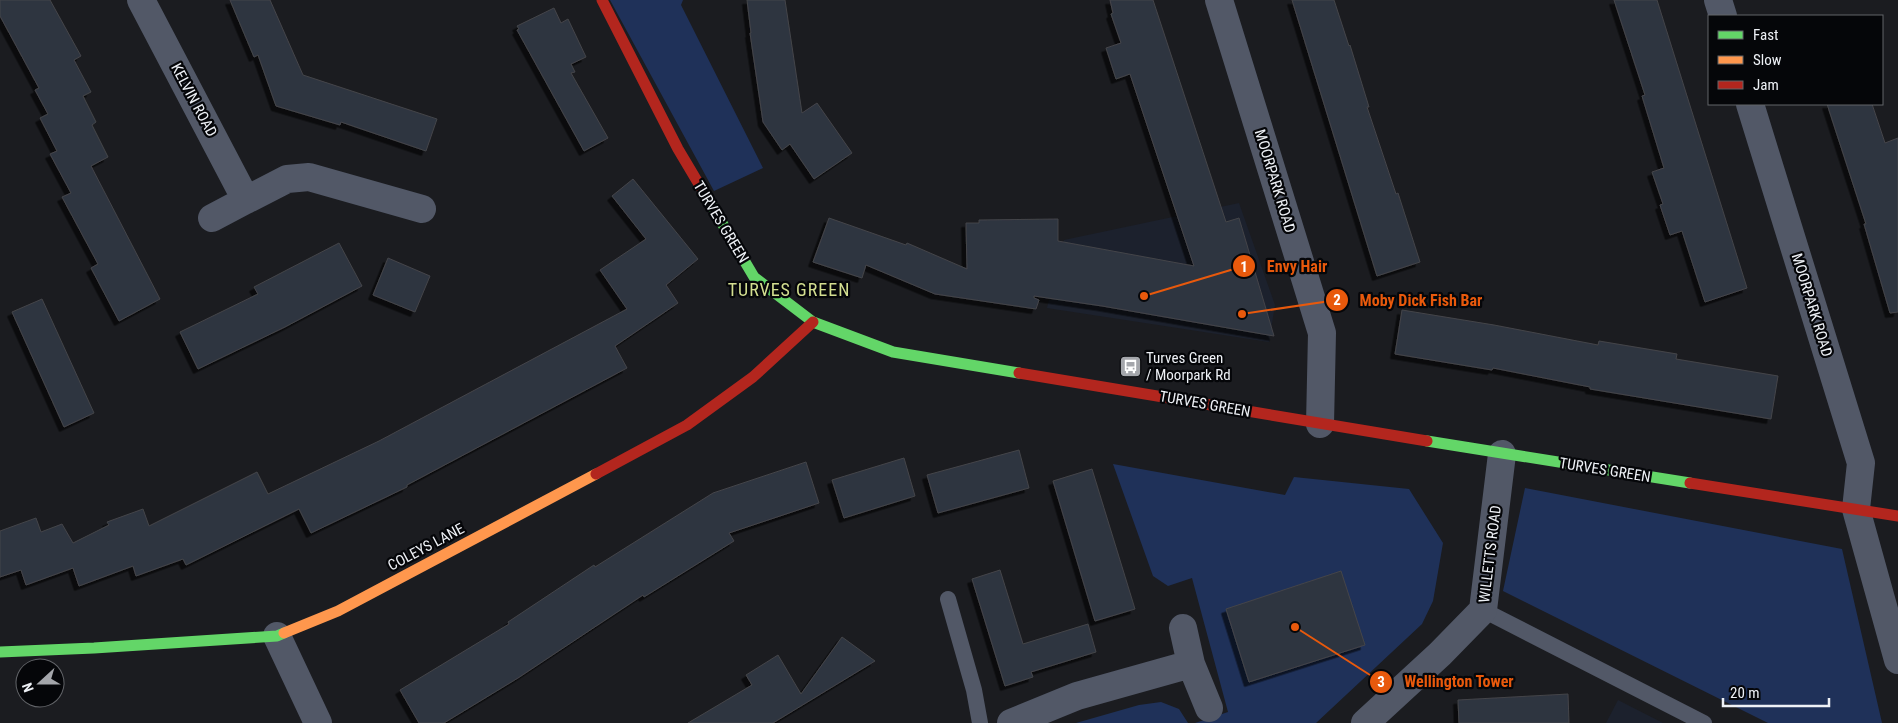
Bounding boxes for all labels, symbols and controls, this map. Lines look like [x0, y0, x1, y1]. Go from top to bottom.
legend [1708, 15, 1883, 105]
text: Fast [1753, 26, 1778, 44]
text: Slow [1753, 51, 1782, 69]
street label: KELVIN ROAD [167, 60, 221, 140]
text: Jam [1753, 76, 1779, 94]
street label: MOORPARK ROAD [1251, 127, 1299, 235]
street label: TURVES GREEN [690, 178, 752, 266]
callout: Envy Hair [1232, 251, 1337, 282]
street label: MOORPARK ROAD [1788, 251, 1836, 359]
text: Envy Hair [1267, 257, 1327, 276]
text: 1 [1240, 258, 1248, 276]
district label: TURVES GREEN [728, 279, 850, 300]
callout: Moby Dick Fish Bar [1325, 285, 1493, 316]
text: 2 [1333, 291, 1341, 309]
text: Moby Dick Fish Bar [1360, 291, 1482, 310]
place label: Turves Green / Moorpark Rd [1146, 349, 1231, 384]
bus stop icon: Turves Green / Moorpark Rd [1118, 355, 1142, 379]
street label: TURVES GREEN [1158, 387, 1252, 421]
street label: TURVES GREEN [1558, 454, 1652, 486]
street label: WILLETTS ROAD [1475, 504, 1505, 604]
street label: COLEYS LANE [385, 519, 467, 575]
north arrow [15, 658, 65, 708]
callout: Wellington Tower [1369, 666, 1524, 697]
text: Wellington Tower [1404, 672, 1514, 691]
text: 3 [1377, 673, 1385, 691]
scale bar [1723, 676, 1829, 708]
text: N [19, 681, 37, 695]
text: 20 m [1730, 684, 1760, 702]

